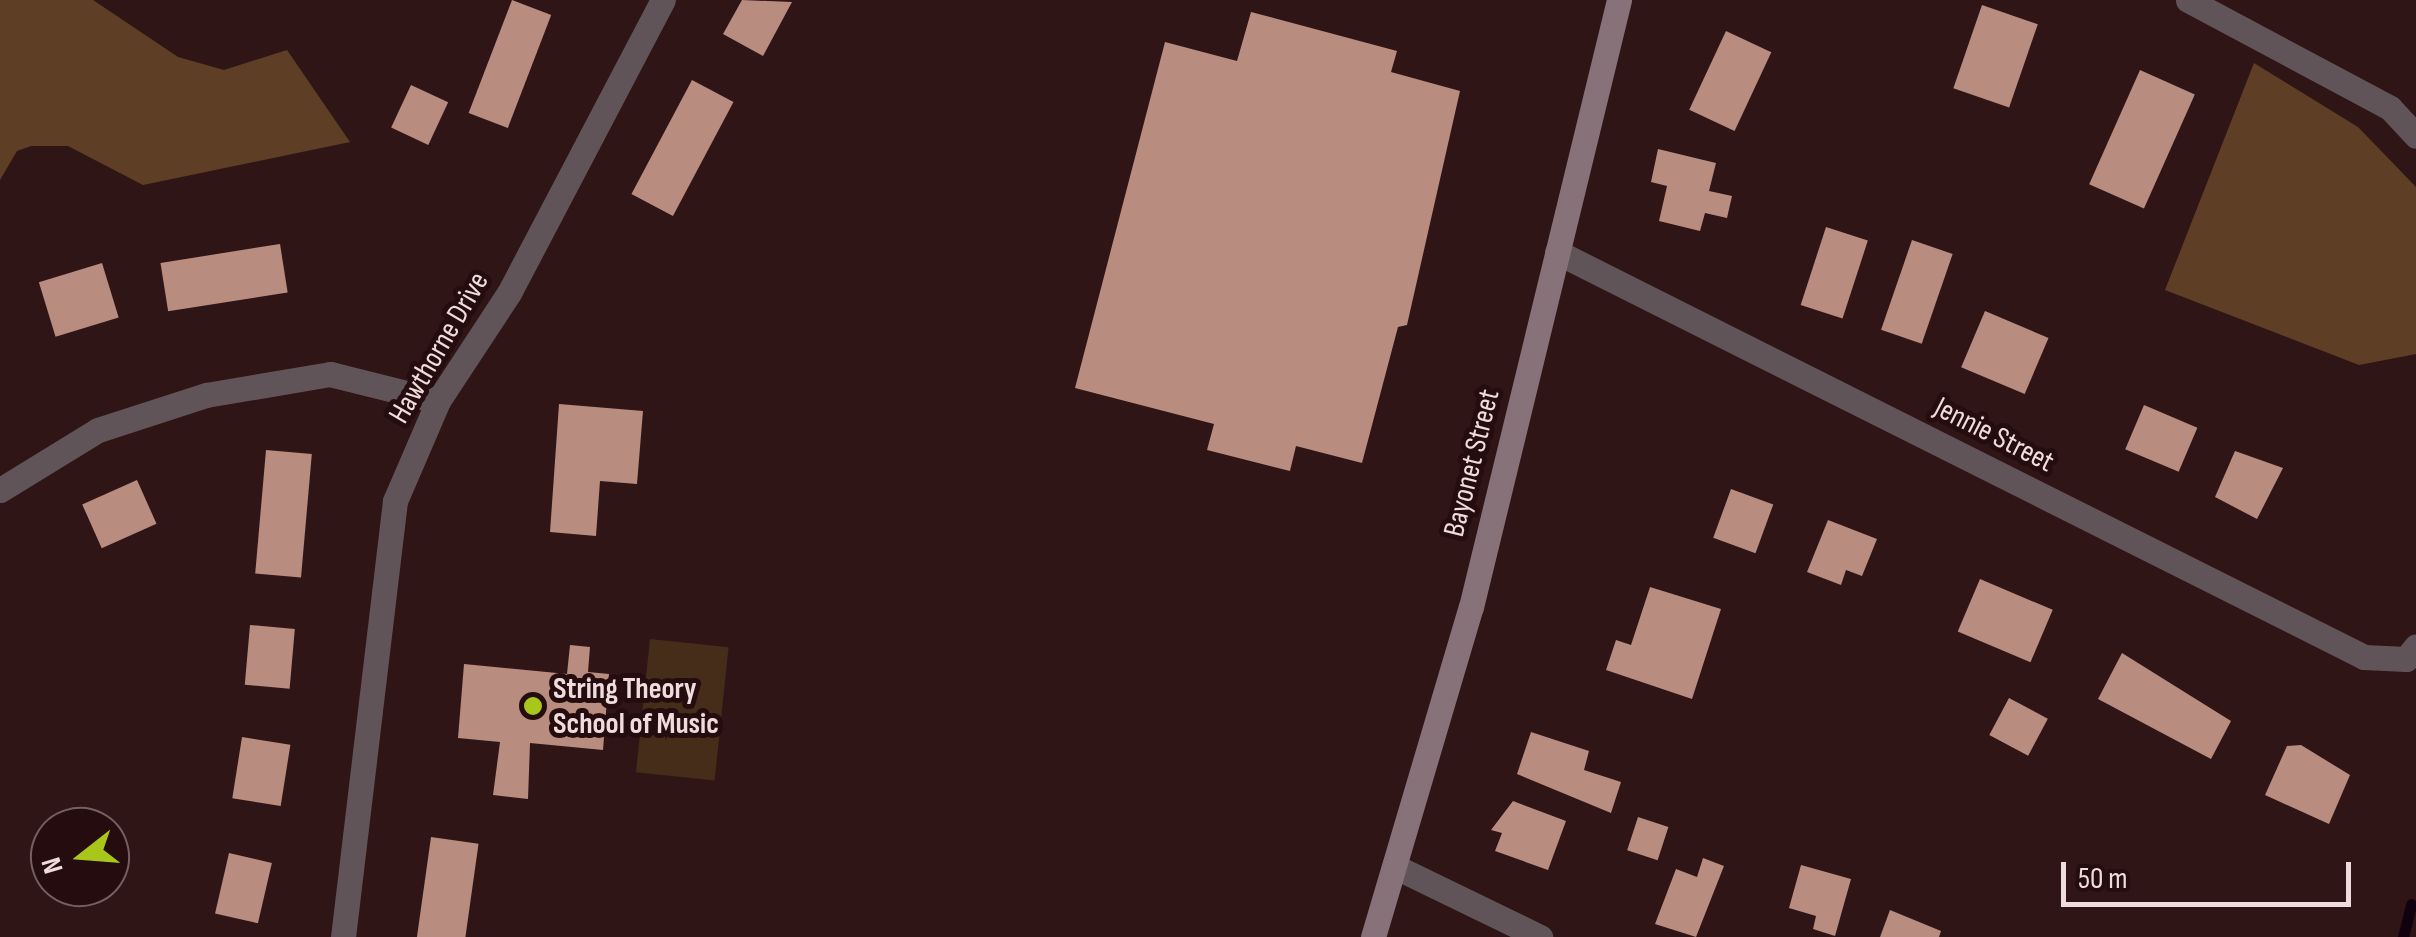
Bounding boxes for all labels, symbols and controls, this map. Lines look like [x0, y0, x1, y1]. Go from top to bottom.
street label: Hawthorne Drive [381, 266, 497, 430]
street label: Bayonet Street [1436, 386, 1508, 540]
street label: Jennie Street [1928, 390, 2060, 480]
place label: String Theory School of Music [553, 671, 719, 742]
marker: String Theory School of Music [522, 695, 544, 717]
north arrow [30, 807, 130, 907]
scale bar [2066, 842, 2356, 904]
text: N [35, 853, 71, 877]
text: 50 m [2078, 861, 2127, 897]

